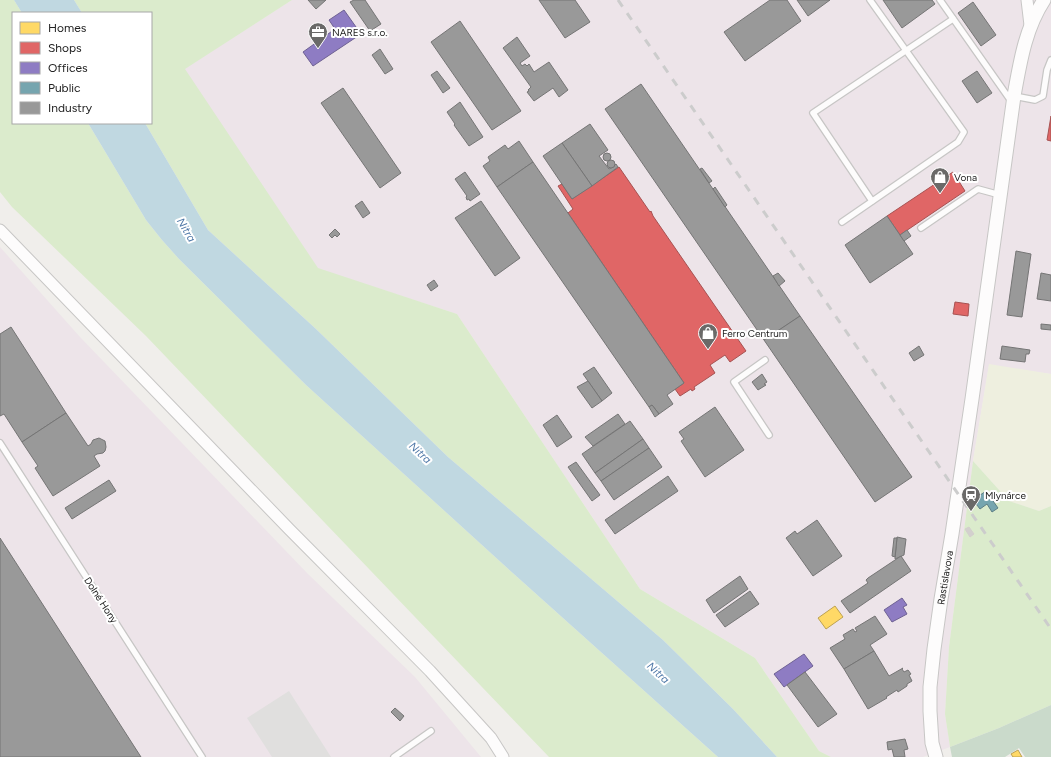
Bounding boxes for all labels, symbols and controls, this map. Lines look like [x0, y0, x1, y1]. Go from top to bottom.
legend [12, 12, 152, 124]
text: Homes [48, 21, 87, 35]
office icon: NARES s.r.o. [307, 21, 329, 49]
place label: NARES s.r.o. [332, 26, 387, 39]
text: Shops [48, 41, 82, 55]
text: Offices [48, 61, 88, 75]
text: Public [48, 81, 81, 95]
text: Industry [48, 101, 93, 115]
shop icon: Vona [929, 166, 951, 194]
place label: Vona [954, 171, 977, 184]
water label: Nitra [174, 216, 198, 245]
shop icon: Ferro Centrum [697, 322, 719, 350]
place label: Ferro Centrum [722, 327, 787, 340]
water label: Nitra [406, 440, 434, 467]
station icon: Mlynárce [960, 484, 982, 512]
place label: Mlynárce [985, 489, 1026, 502]
street label: Rastislavova [934, 549, 956, 606]
street label: Dolné Hony [81, 574, 121, 626]
water label: Nitra [644, 660, 672, 687]

